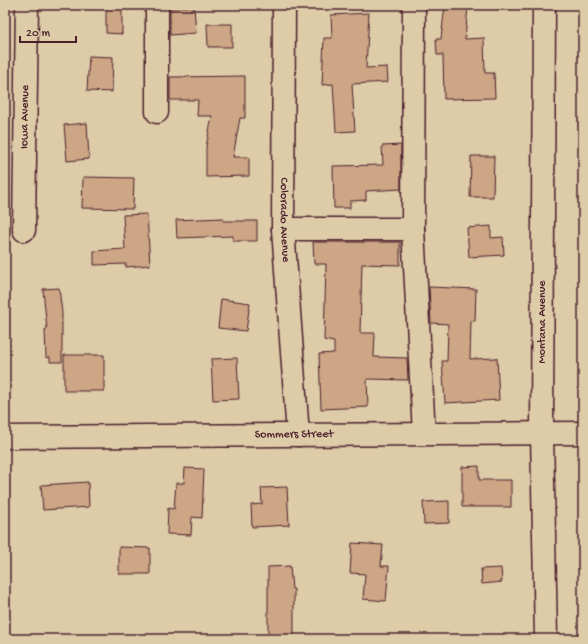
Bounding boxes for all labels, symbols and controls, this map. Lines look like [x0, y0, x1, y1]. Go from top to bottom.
scale bar [20, 18, 76, 44]
text: 20 m [26, 27, 51, 41]
street label: Iowa Avenue [18, 84, 33, 149]
street label: Colorado Avenue [276, 178, 292, 264]
street label: Montana Avenue [536, 280, 550, 364]
street label: Sommers Street [255, 428, 334, 442]

